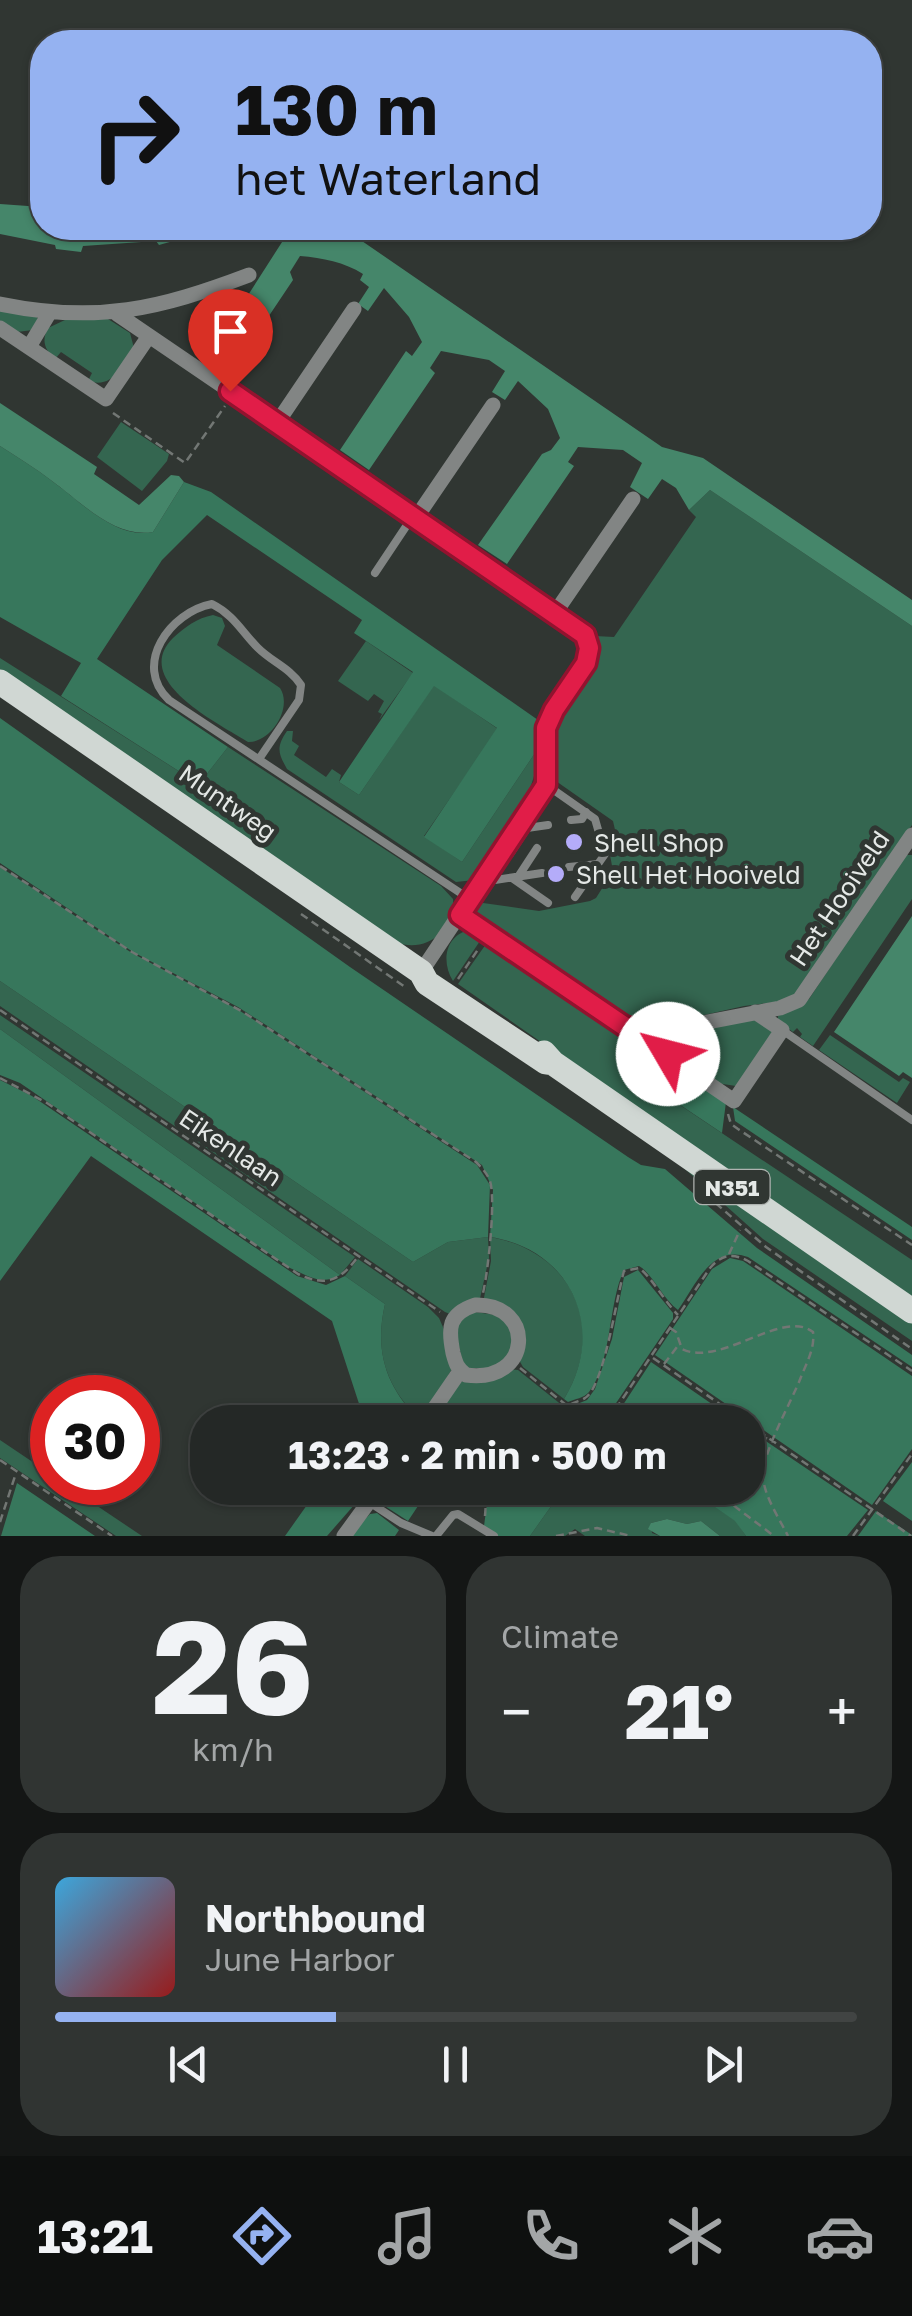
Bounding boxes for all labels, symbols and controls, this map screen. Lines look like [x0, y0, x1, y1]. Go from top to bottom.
text: 130 m [235, 66, 438, 150]
icon: right [70, 70, 200, 200]
text: het Waterland [235, 151, 541, 205]
pin [188, 289, 273, 392]
icon: arrive [203, 304, 258, 359]
street label: Muntweg [173, 757, 283, 847]
street label: Het Hooiveld [782, 824, 896, 972]
place label: Shell Shop [594, 827, 724, 858]
marker: Shell Shop [563, 831, 585, 853]
place label: Shell Het Hooiveld [576, 859, 801, 890]
marker: Shell Het Hooiveld [545, 863, 567, 885]
position arrow [616, 1002, 720, 1106]
street label: Eikenlaan [174, 1101, 288, 1193]
road number: N351 [694, 1170, 770, 1204]
speed limit sign: 30 [30, 1375, 160, 1505]
text: 13:23 · 2 min · 500 m [288, 1432, 667, 1477]
text: 26 [152, 1587, 314, 1743]
text: Climate [501, 1617, 619, 1655]
text: 21° [625, 1665, 733, 1756]
text: − [501, 1678, 531, 1744]
text: + [827, 1678, 857, 1744]
text: km/h [192, 1730, 274, 1768]
text: Northbound [205, 1895, 426, 1940]
text: June Harbor [205, 1940, 395, 1978]
icon: previous [161, 2037, 216, 2092]
icon: pause [428, 2037, 483, 2092]
icon: next [696, 2037, 751, 2092]
icon: directions [227, 2201, 297, 2271]
icon: music [372, 2201, 442, 2271]
icon: phone [516, 2201, 586, 2271]
icon: climate [660, 2201, 730, 2271]
icon: car [805, 2201, 875, 2271]
text: 13:21 [37, 2209, 153, 2263]

